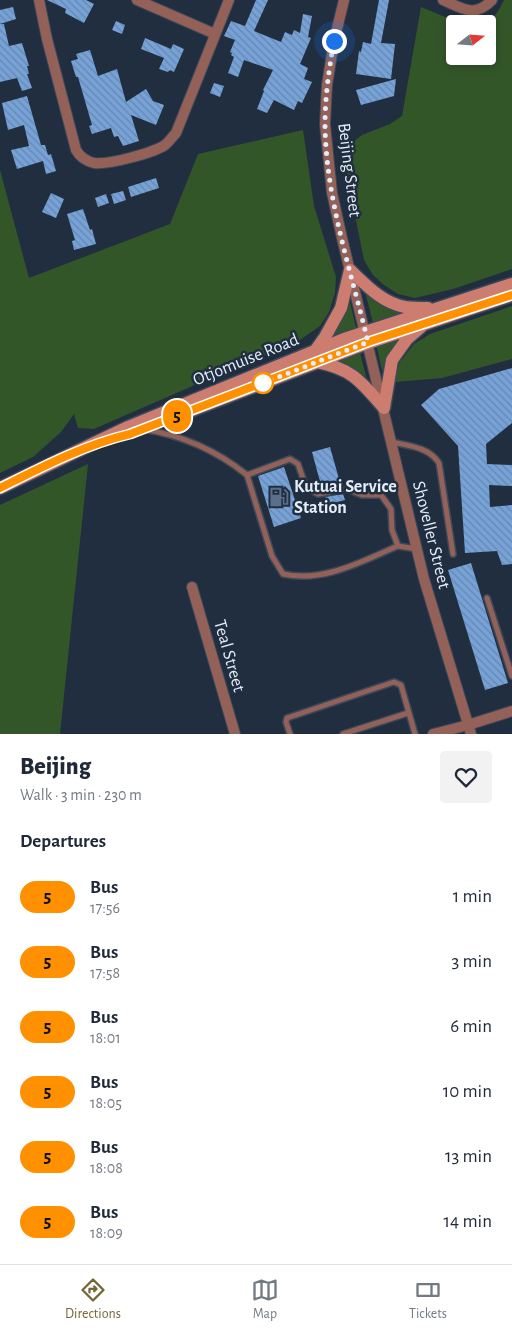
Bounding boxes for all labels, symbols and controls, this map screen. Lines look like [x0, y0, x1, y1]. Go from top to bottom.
north arrow [446, 15, 496, 65]
map controls [446, 15, 496, 65]
your location [322, 29, 347, 54]
street label: Beijing Street [334, 122, 364, 218]
street label: Otjomuise Road [191, 331, 301, 389]
unlabelled marker [252, 372, 274, 394]
line badge: 5 [161, 400, 193, 432]
text: 5 [173, 407, 181, 425]
place label: Kutuai Service Station [294, 478, 397, 517]
street label: Shoveller Street [409, 479, 453, 591]
fuel station icon: Kutuai Service Station [268, 486, 290, 508]
street label: Teal Street [210, 618, 248, 694]
button: heart [440, 751, 492, 803]
text: Beijing [20, 755, 91, 779]
text: Walk · 3 min · 230 m [20, 787, 142, 803]
text: Departures [20, 832, 106, 851]
text: Bus [90, 878, 118, 897]
text: 1 min [453, 887, 492, 906]
text: 5 [44, 888, 51, 906]
text: 17:56 [90, 900, 120, 916]
text: Bus [90, 943, 118, 962]
text: 3 min [451, 952, 492, 971]
text: 5 [44, 953, 51, 971]
text: 17:58 [90, 965, 120, 981]
text: Bus [90, 1008, 118, 1027]
text: 6 min [450, 1017, 492, 1036]
text: 5 [44, 1018, 51, 1036]
text: 18:01 [90, 1030, 121, 1046]
text: Bus [90, 1073, 118, 1092]
text: 10 min [443, 1082, 492, 1101]
text: 5 [44, 1083, 51, 1101]
text: 18:05 [90, 1095, 122, 1111]
text: Bus [90, 1138, 118, 1157]
text: 13 min [445, 1147, 492, 1166]
text: 5 [44, 1148, 51, 1166]
text: 18:08 [90, 1160, 123, 1176]
text: Bus [90, 1203, 118, 1222]
text: 14 min [444, 1212, 492, 1231]
text: 5 [44, 1213, 51, 1231]
text: 18:09 [90, 1225, 123, 1241]
tab: Directions [65, 1276, 121, 1323]
tab: Map [251, 1276, 279, 1323]
tab: Tickets [409, 1276, 447, 1323]

